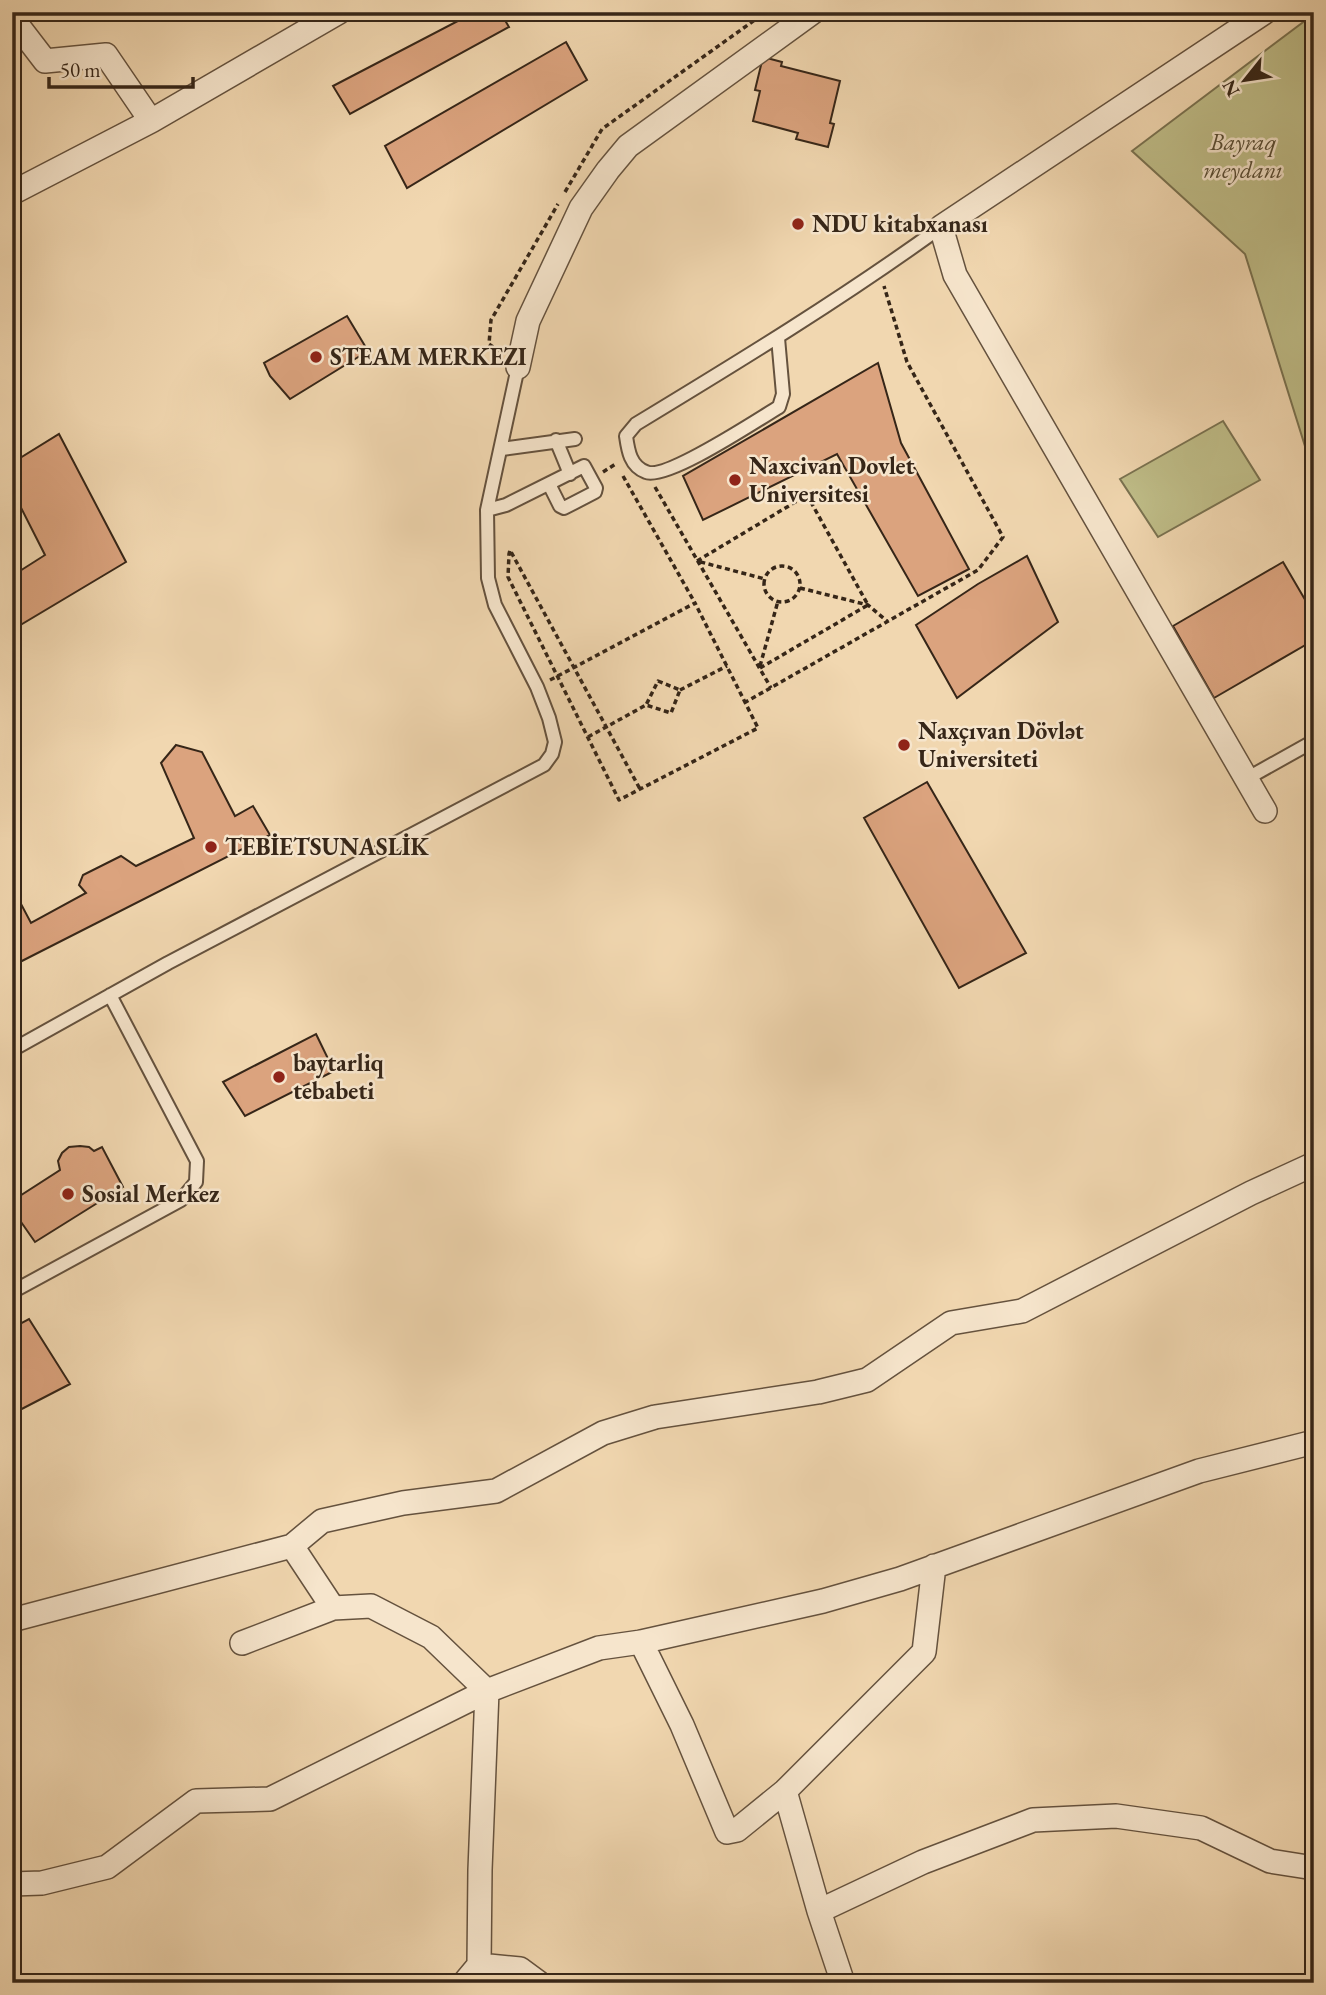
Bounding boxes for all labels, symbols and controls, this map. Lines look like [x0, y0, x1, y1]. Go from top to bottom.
scale bar [49, 46, 192, 90]
north arrow [1210, 46, 1280, 116]
text: 50 m [60, 56, 101, 83]
text: N [1216, 75, 1245, 101]
park label: Bayraq meydanı [1203, 126, 1283, 185]
place label: NDU kitabxanası [812, 208, 988, 239]
marker: NDU kitabxanası [790, 216, 806, 232]
place label: STEAM MERKEZI [330, 341, 527, 372]
marker: STEAM MERKEZI [308, 349, 324, 365]
place label: Naxcivan Dovlet Universitesi [749, 450, 915, 509]
marker: Naxcivan Dovlet Universitesi [727, 472, 743, 488]
place label: Naxçıvan Dövlət Universiteti [918, 715, 1084, 774]
marker: Naxçıvan Dövlət Universiteti [896, 737, 912, 753]
place label: TEBİETSUNASLİK [225, 831, 430, 862]
marker: TEBİETSUNASLİK [203, 839, 219, 855]
place label: baytarliq tebabeti [293, 1047, 384, 1106]
marker: baytarliq tebabeti [271, 1069, 287, 1085]
place label: Sosial Merkez [82, 1178, 220, 1209]
marker: Sosial Merkez [60, 1186, 76, 1202]

